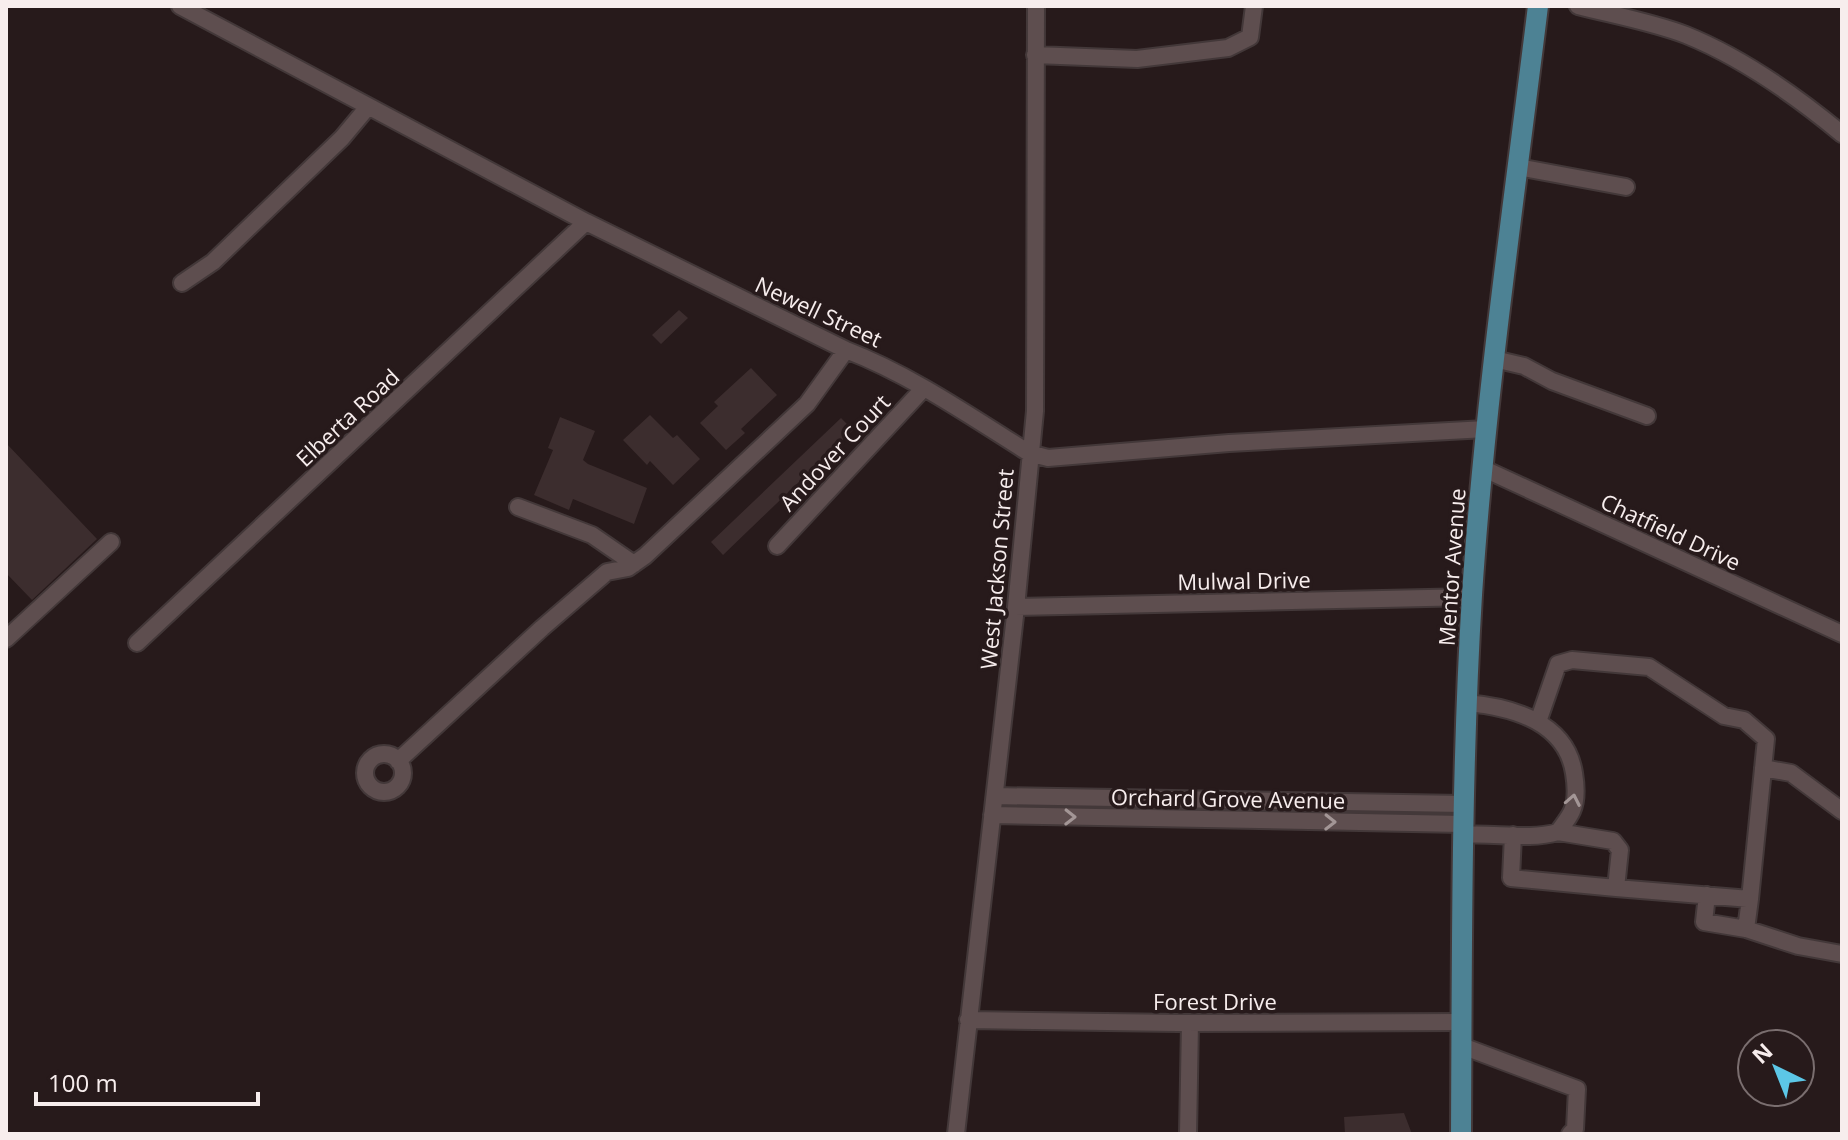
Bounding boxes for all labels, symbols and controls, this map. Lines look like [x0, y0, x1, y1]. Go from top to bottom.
street label: Newell Street [751, 269, 887, 354]
street label: Elberta Road [289, 361, 405, 473]
street label: Andover Court [772, 387, 896, 517]
street label: West Jackson Street [972, 467, 1020, 671]
street label: Chatfield Drive [1596, 485, 1746, 577]
street label: Mentor Avenue [1431, 487, 1471, 647]
street label: Mulwal Drive [1177, 564, 1311, 596]
street label: Orchard Grove Avenue [1111, 781, 1345, 815]
one-way arrow [1564, 793, 1581, 807]
one-way arrow [1064, 808, 1077, 826]
one-way arrow [1324, 813, 1337, 830]
street label: Forest Drive [1153, 986, 1277, 1016]
north arrow [1736, 1028, 1816, 1108]
text: N [1745, 1036, 1778, 1070]
scale bar [36, 1056, 258, 1106]
text: 100 m [48, 1066, 118, 1099]

